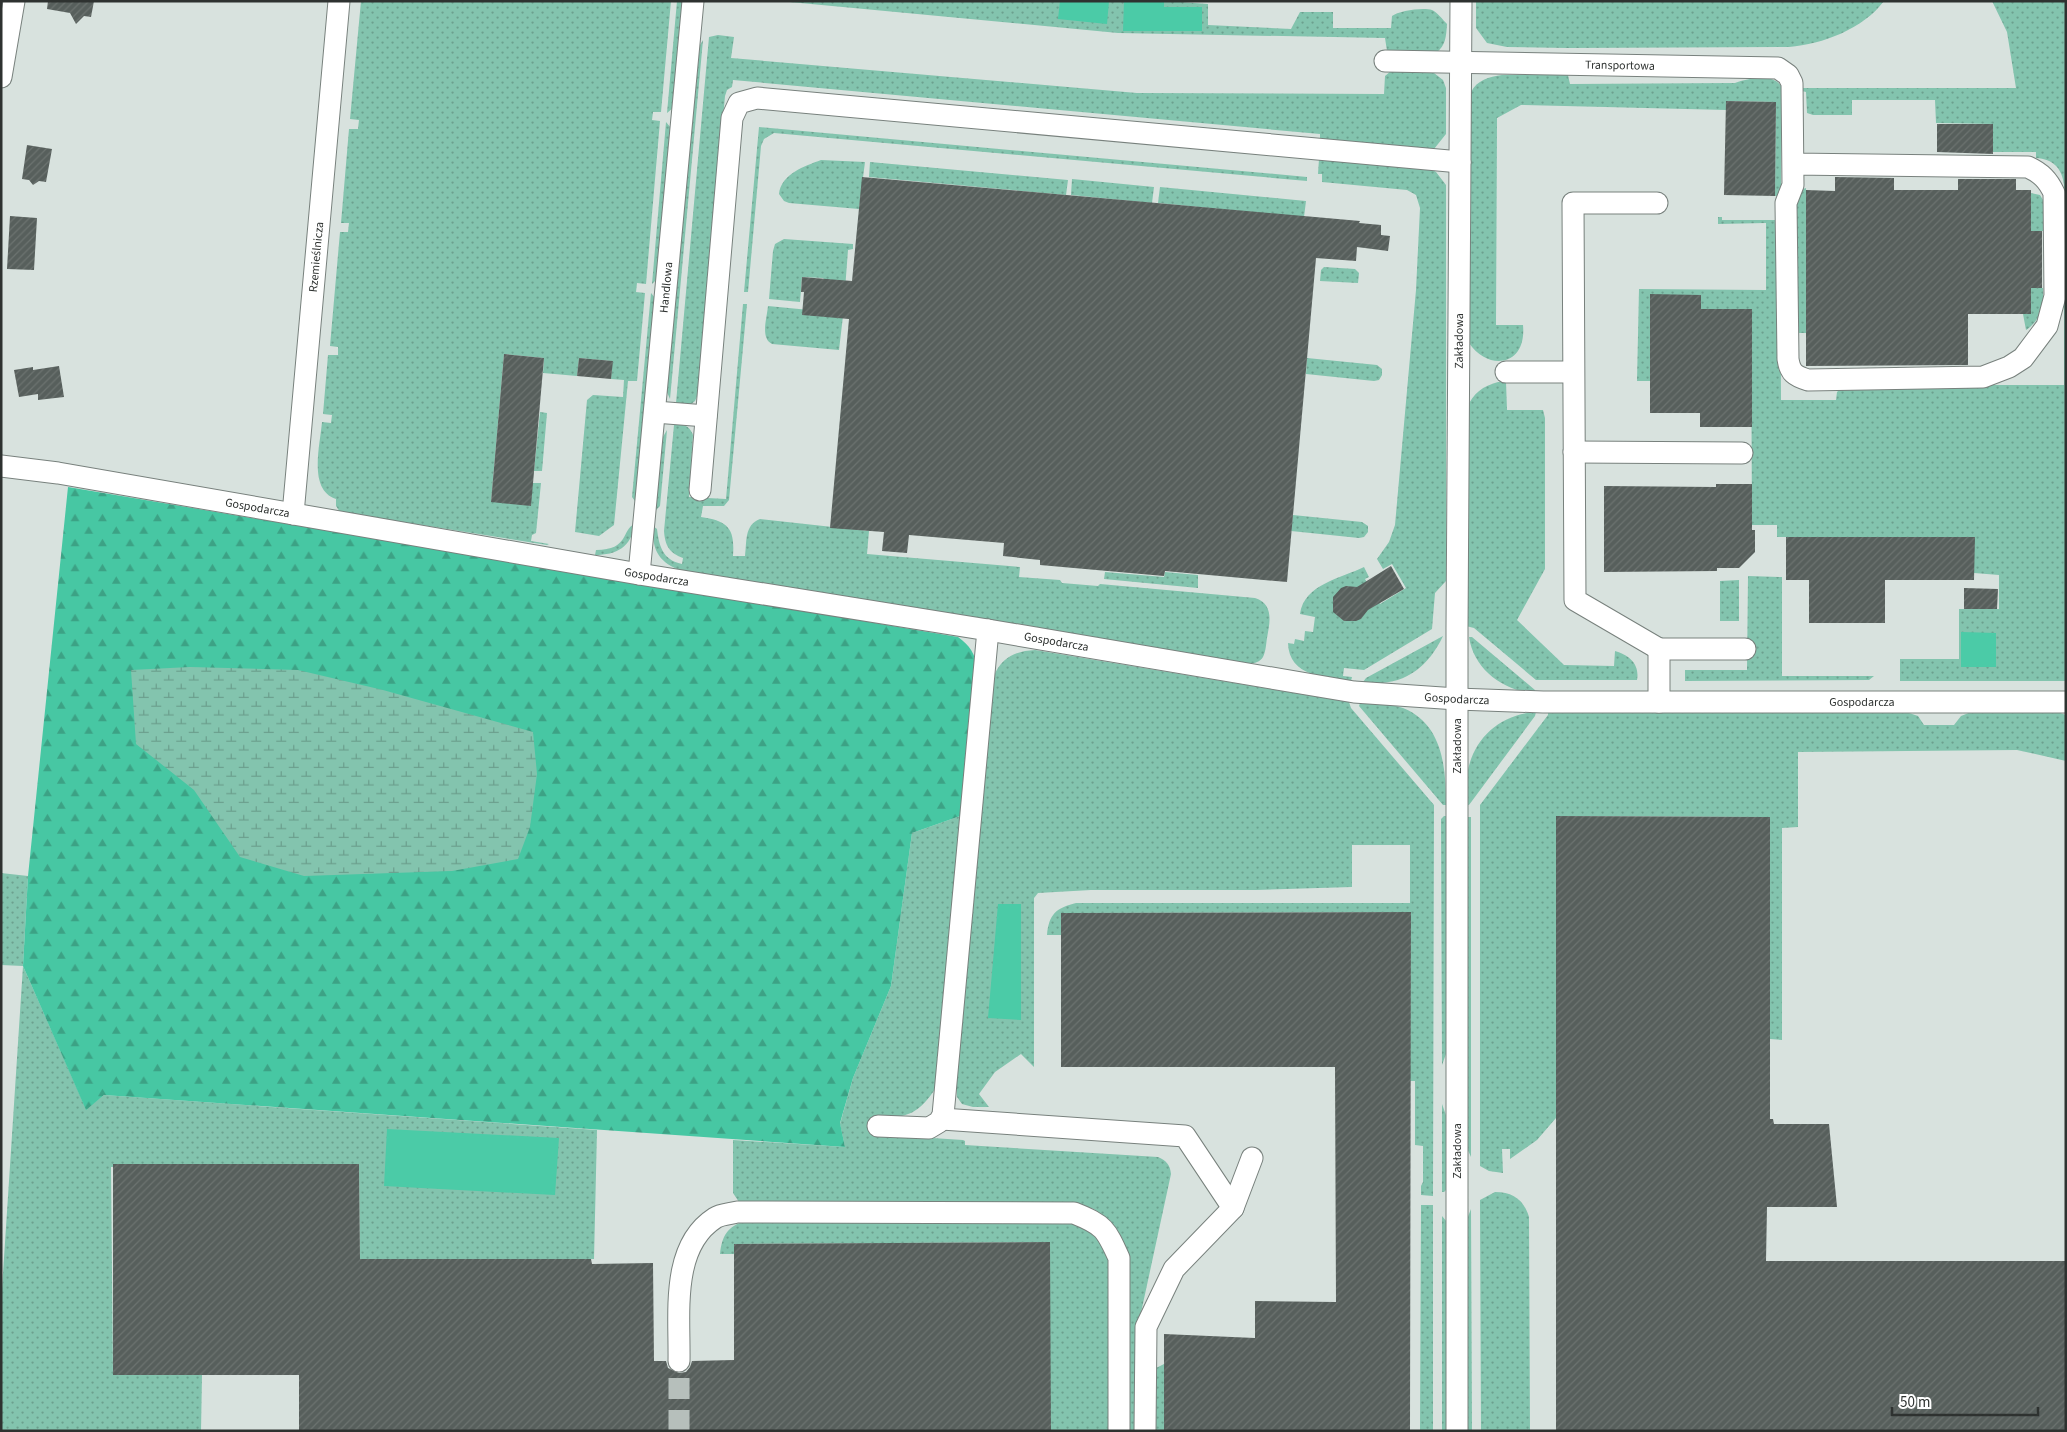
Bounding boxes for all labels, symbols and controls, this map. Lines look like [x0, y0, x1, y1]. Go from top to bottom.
street label: Transportowa [1585, 56, 1655, 74]
street label: Rzemieślnicza [304, 221, 328, 293]
street label: Handlowa [655, 261, 677, 314]
street label: Zakładowa [1450, 313, 1468, 369]
street label: Gospodarcza [224, 494, 291, 522]
street label: Gospodarcza [623, 563, 690, 590]
street label: Gospodarcza [1023, 628, 1090, 655]
street label: Gospodarcza [1424, 688, 1490, 709]
street label: Gospodarcza [1829, 694, 1895, 711]
street label: Zakładowa [1449, 718, 1466, 774]
street label: Zakładowa [1449, 1123, 1466, 1179]
scale bar [1892, 1384, 2038, 1416]
text: 50 m [1900, 1392, 1930, 1413]

